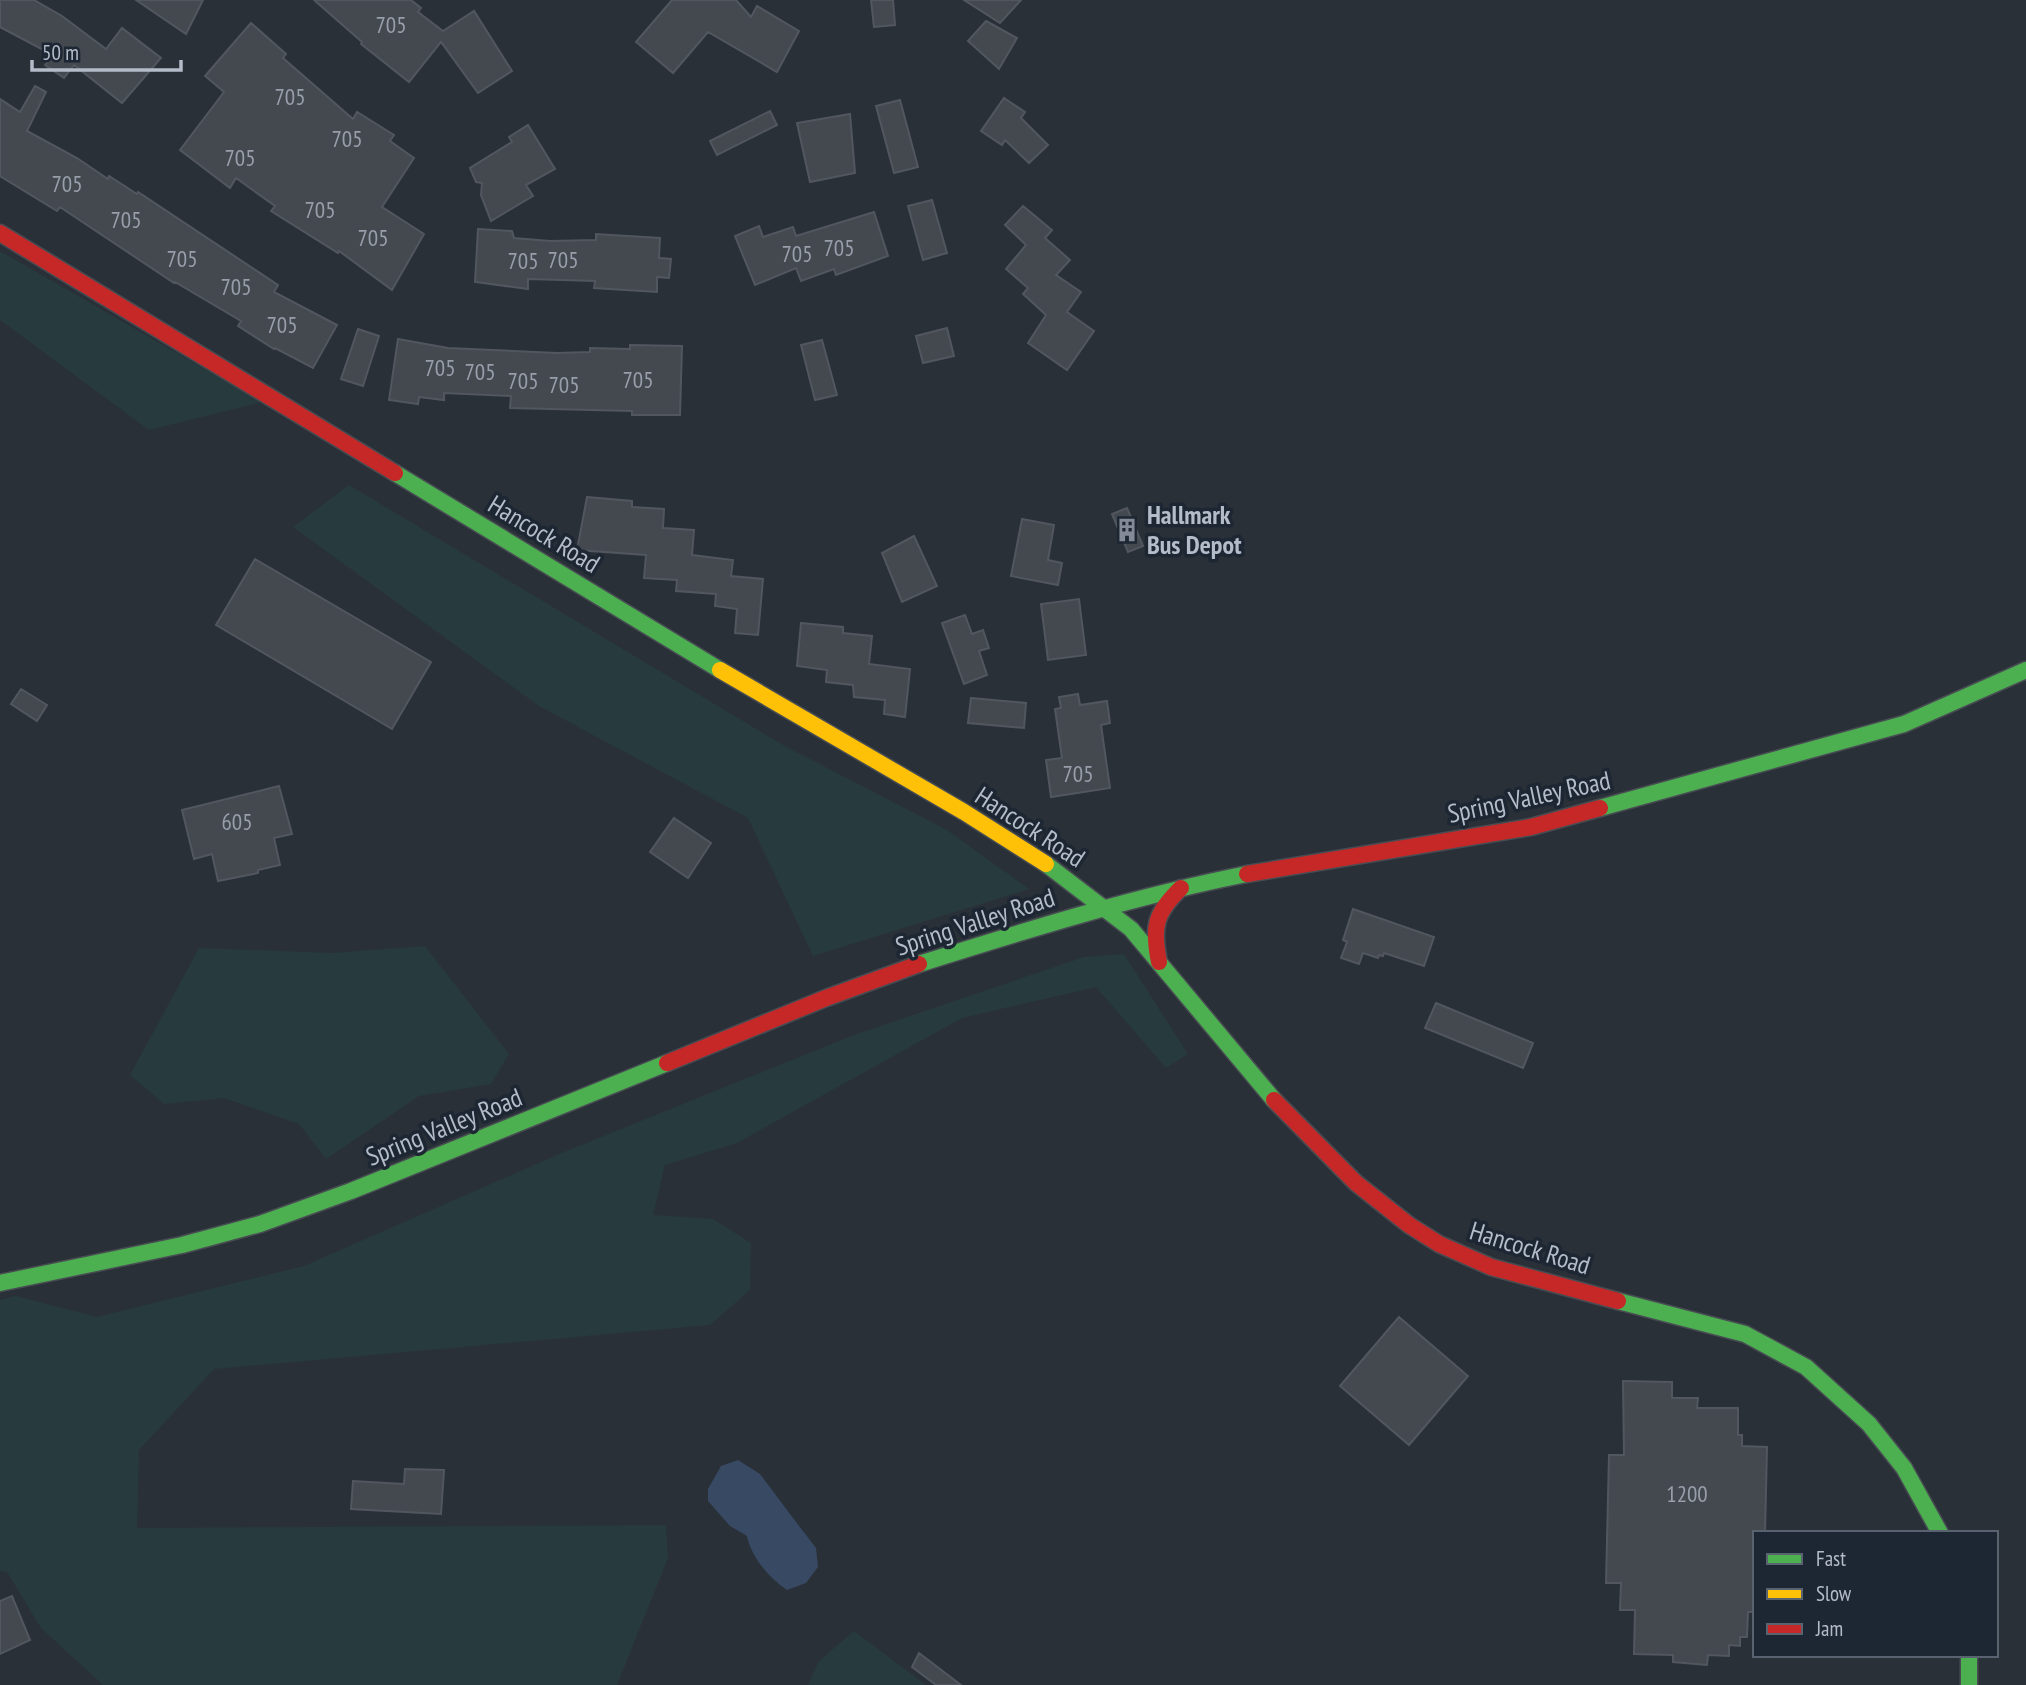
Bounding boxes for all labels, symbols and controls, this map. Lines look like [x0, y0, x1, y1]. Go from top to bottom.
house number: 705 [375, 10, 407, 39]
scale bar [32, 28, 180, 72]
text: 50 m [42, 39, 79, 66]
house number: 705 [274, 82, 306, 111]
house number: 705 [331, 124, 363, 153]
house number: 705 [224, 143, 256, 172]
house number: 705 [51, 169, 83, 198]
house number: 705 [304, 195, 336, 224]
house number: 705 [110, 205, 142, 234]
house number: 705 [357, 223, 389, 252]
house number: 705 [823, 233, 855, 262]
house number: 705 [781, 239, 813, 268]
house number: 705 [166, 244, 198, 273]
house number: 705 [547, 245, 579, 274]
house number: 705 [507, 246, 539, 275]
house number: 705 [220, 272, 252, 301]
house number: 705 [266, 310, 298, 339]
house number: 705 [424, 353, 456, 382]
house number: 705 [464, 357, 496, 386]
house number: 705 [622, 365, 654, 394]
house number: 705 [507, 366, 539, 395]
house number: 705 [548, 370, 580, 399]
street label: Hancock Road [482, 487, 606, 580]
place label: Hallmark Bus Depot [1147, 498, 1242, 561]
building icon: Hallmark Bus Depot [1113, 516, 1141, 544]
house number: 705 [1062, 759, 1094, 788]
street label: Spring Valley Road [1445, 763, 1613, 830]
street label: Hancock Road [969, 779, 1091, 874]
house number: 605 [221, 807, 253, 836]
street label: Spring Valley Road [891, 880, 1059, 963]
street label: Spring Valley Road [361, 1080, 527, 1173]
street label: Hancock Road [1466, 1214, 1594, 1281]
house number: 1200 [1666, 1479, 1708, 1508]
legend [1753, 1531, 1998, 1657]
text: Fast [1816, 1545, 1846, 1572]
text: Slow [1816, 1580, 1852, 1607]
text: Jam [1815, 1615, 1843, 1642]

